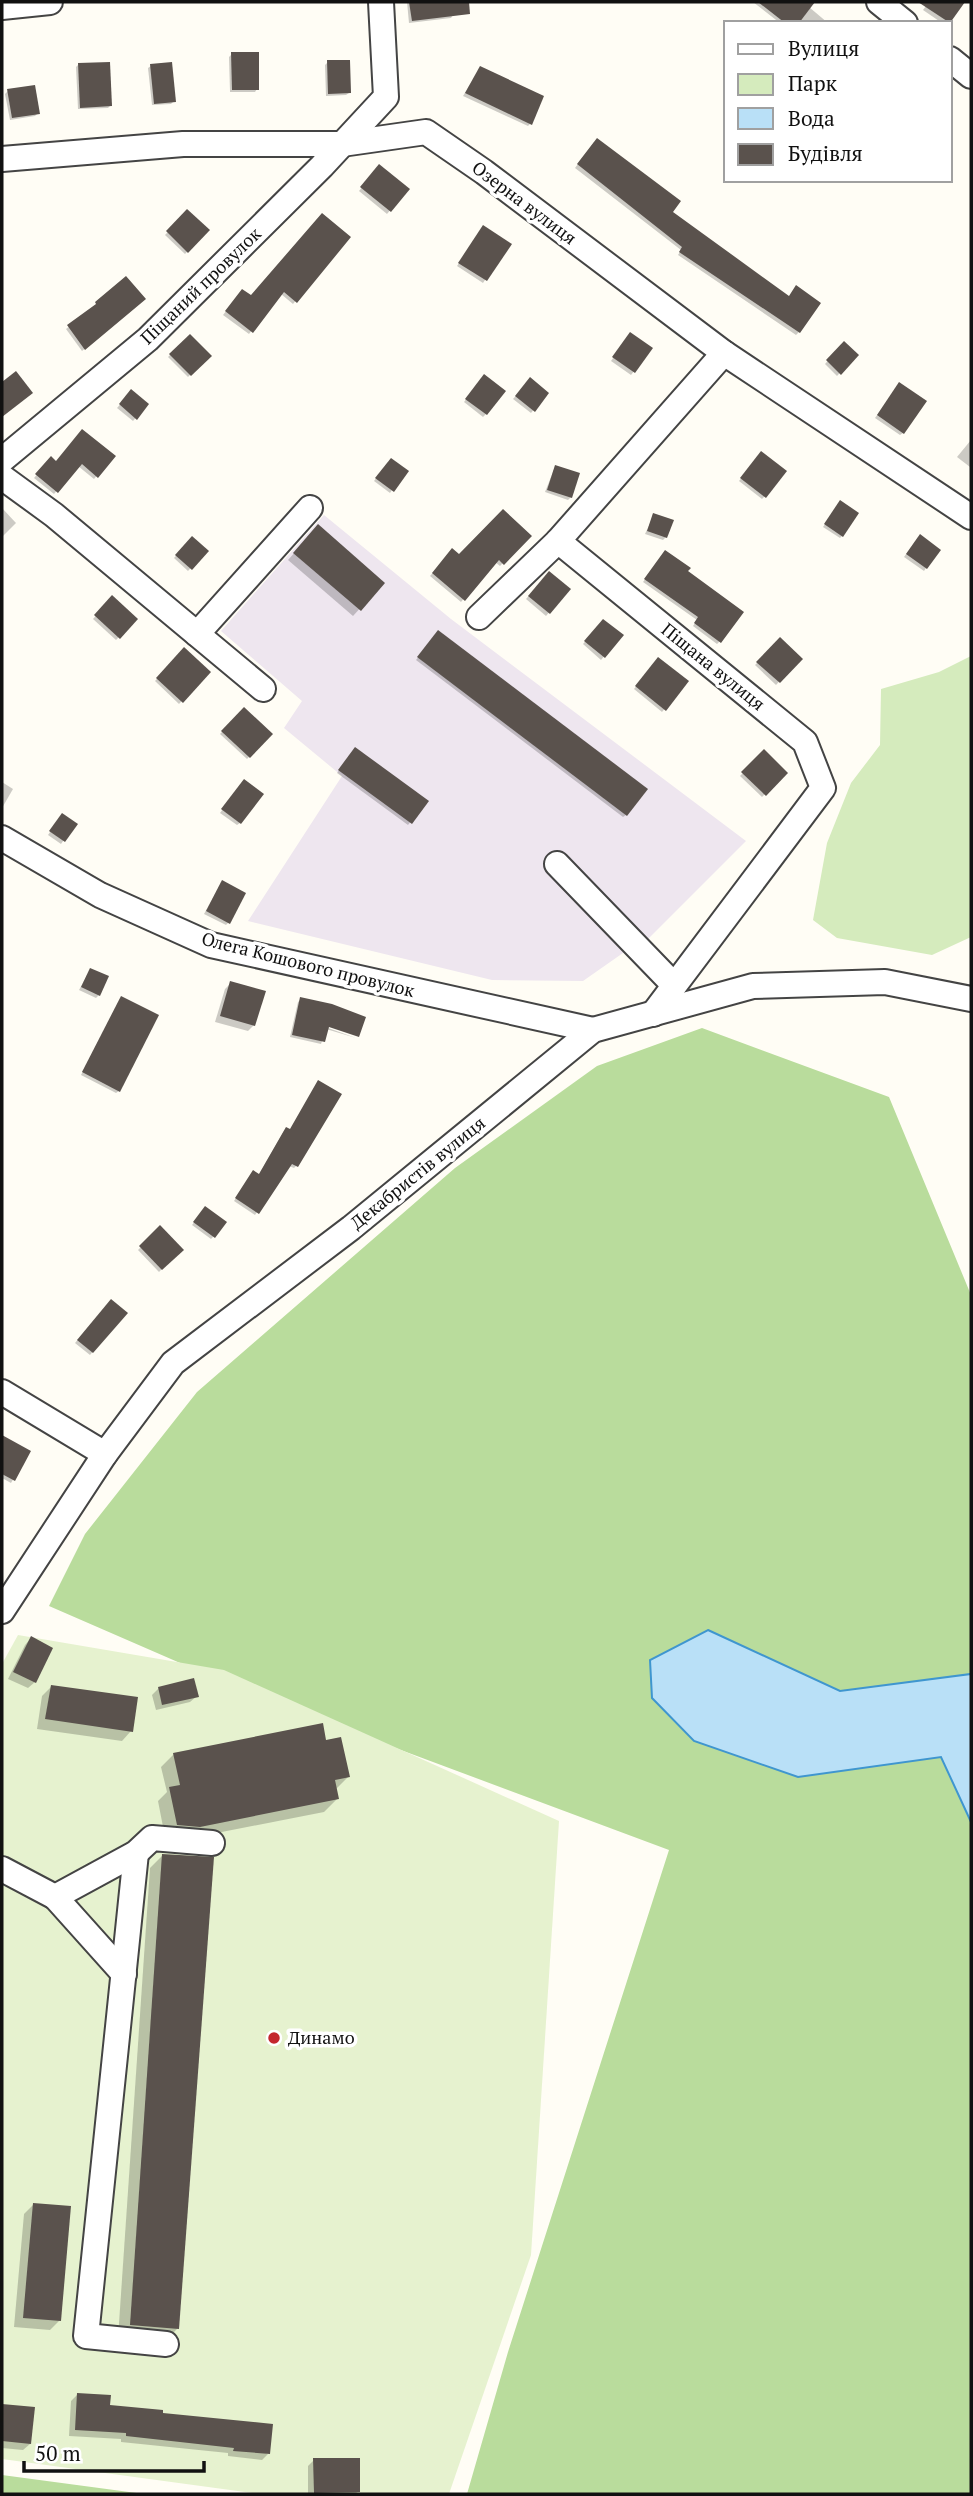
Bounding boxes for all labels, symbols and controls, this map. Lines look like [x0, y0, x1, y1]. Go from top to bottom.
legend [724, 21, 952, 182]
text: Вулиця [788, 34, 859, 62]
text: Парк [788, 69, 838, 97]
text: Вода [788, 104, 835, 132]
text: Будівля [788, 139, 863, 167]
street label: Озерна вулиця [467, 155, 582, 249]
street label: Піщаний провулок [135, 221, 266, 349]
street label: Піщана вулиця [657, 617, 770, 715]
street label: Олега Кошового провулок [199, 926, 418, 1002]
street label: Декабристів вулиця [345, 1110, 490, 1234]
place label: Динамо [288, 2025, 355, 2049]
marker: Динамо [266, 2030, 282, 2046]
scale bar [24, 2430, 205, 2474]
text: 50 m [35, 2439, 81, 2467]

